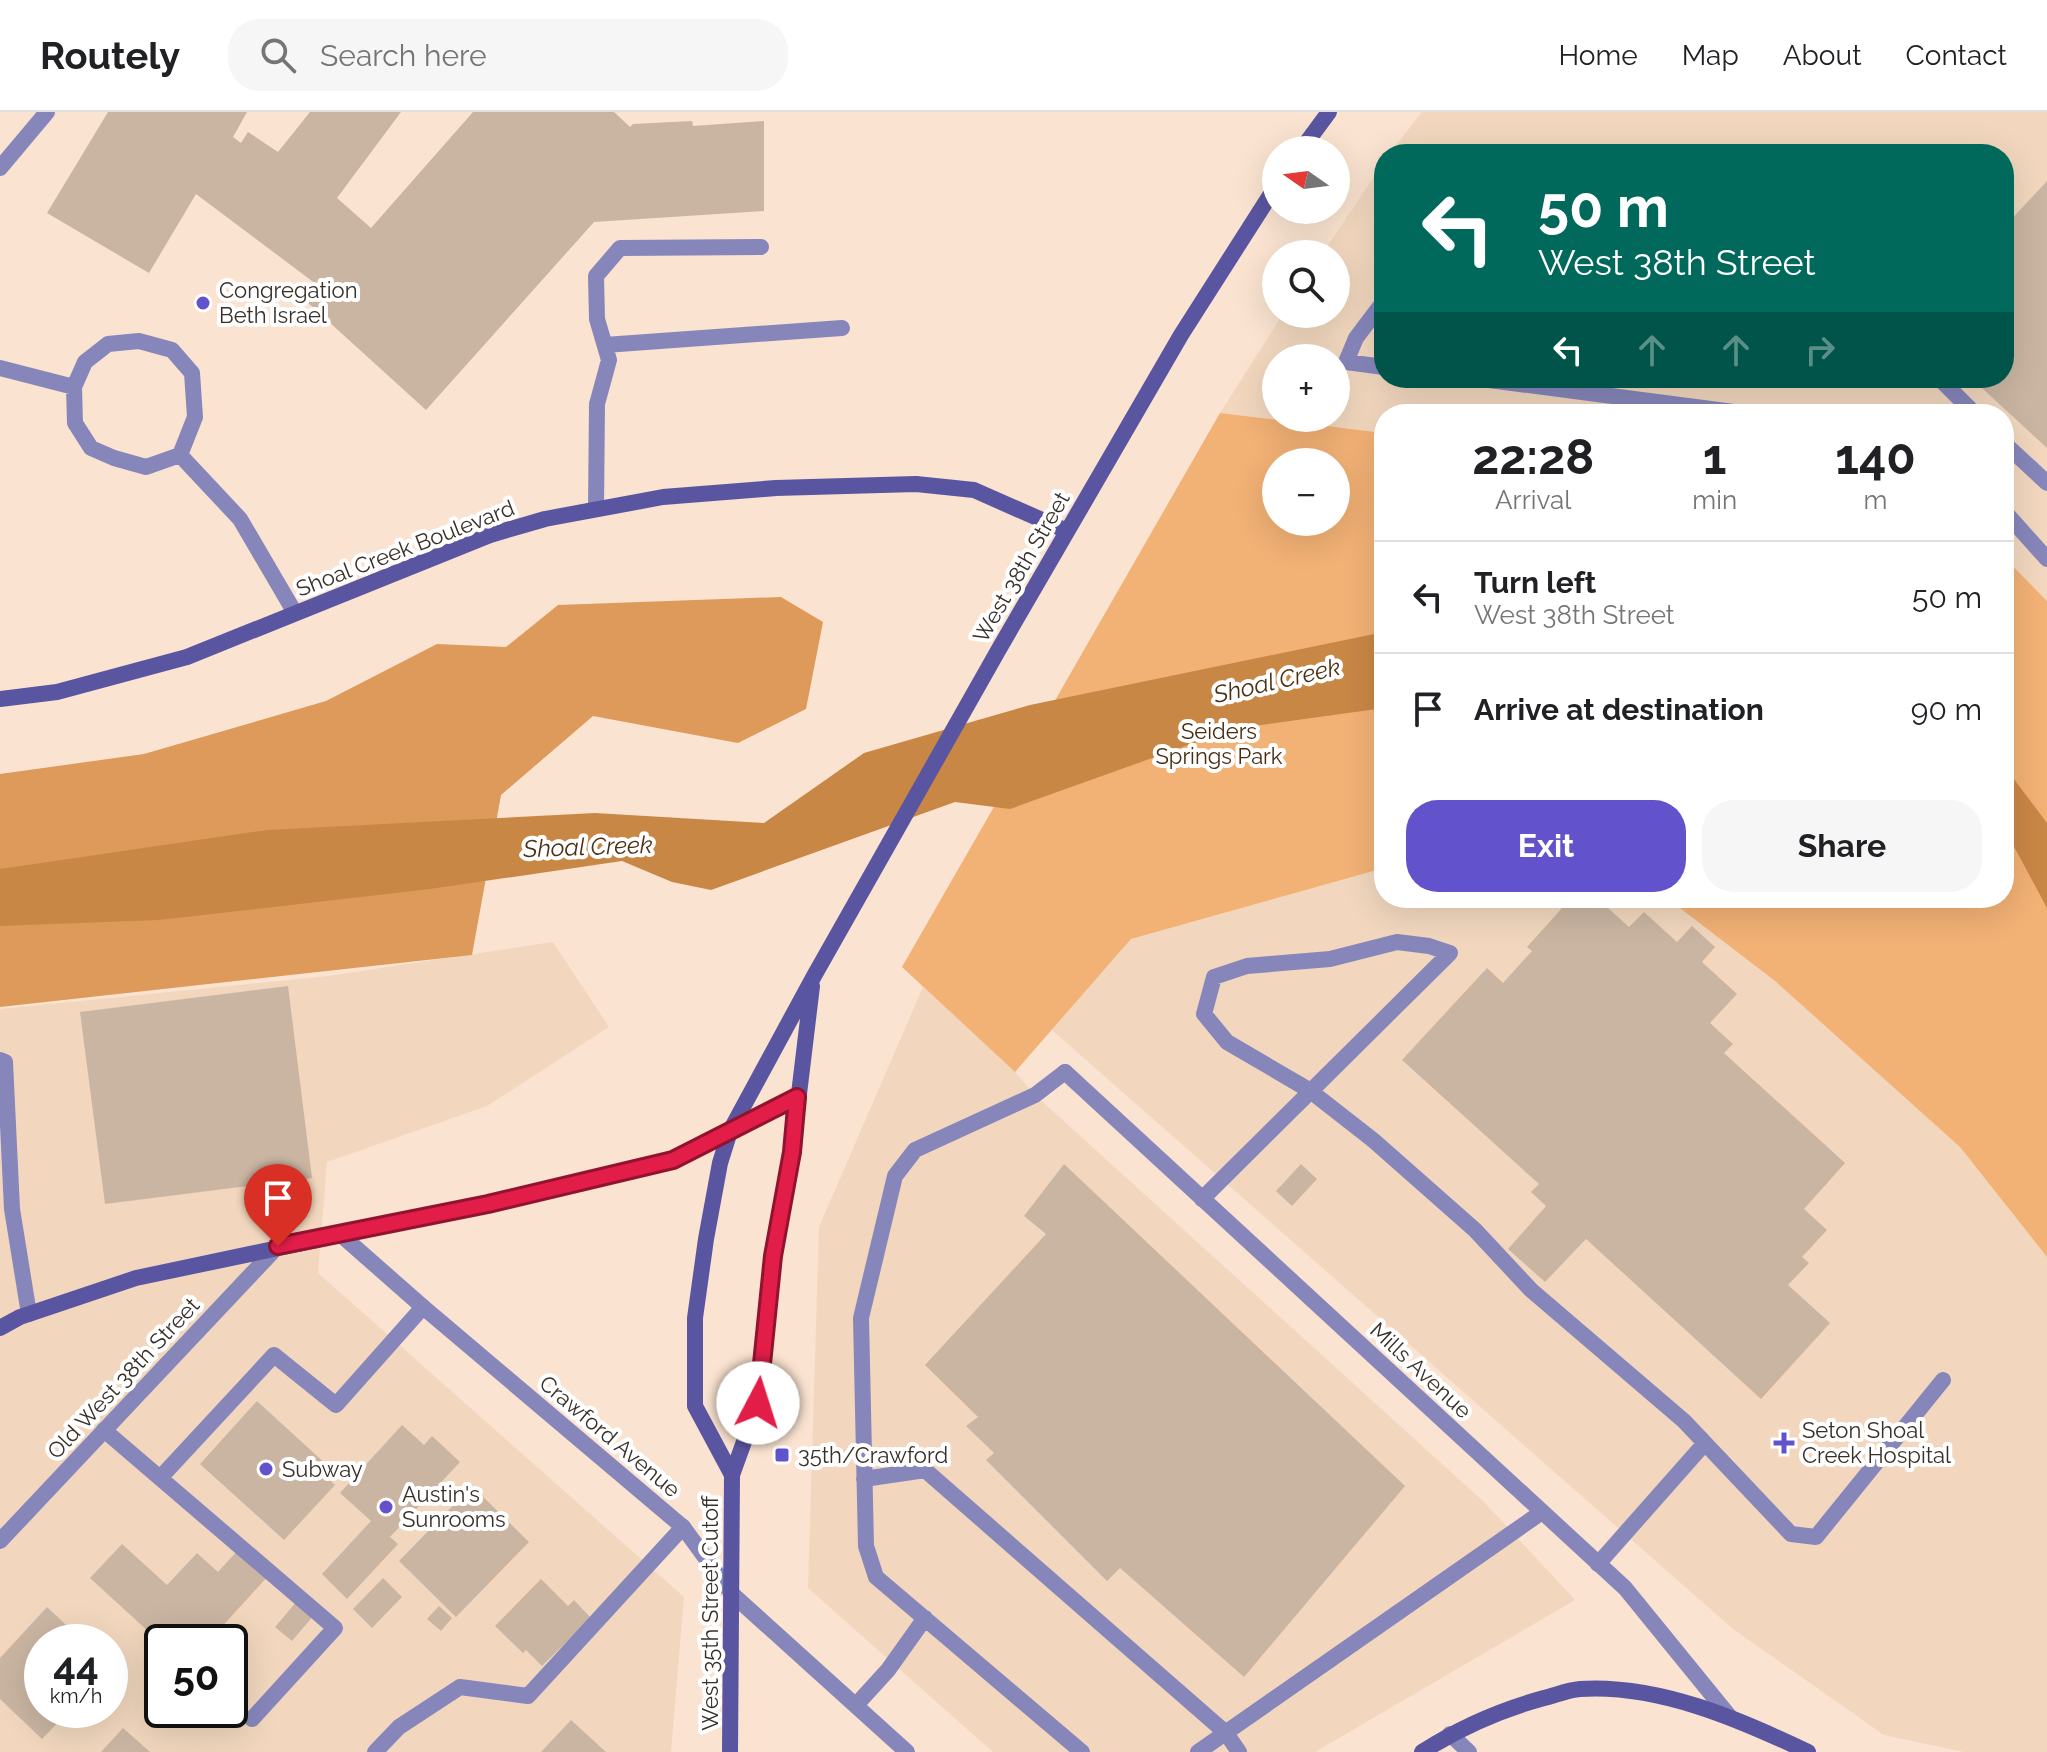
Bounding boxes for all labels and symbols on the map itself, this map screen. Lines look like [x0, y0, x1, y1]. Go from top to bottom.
north arrow [1262, 136, 1350, 224]
place label: Congregation Beth Israel [219, 277, 357, 328]
marker: Congregation Beth Israel [194, 294, 212, 312]
street label: West 38th Street [967, 486, 1075, 647]
street label: Shoal Creek Boulevard [292, 494, 518, 602]
water label: Shoal Creek [1210, 652, 1343, 709]
park label: Seiders Springs Park [1155, 718, 1283, 769]
water label: Shoal Creek [522, 830, 653, 863]
pin [244, 1164, 312, 1246]
street label: Old West 38th Street [42, 1292, 205, 1464]
street label: Mills Avenue [1365, 1317, 1477, 1423]
position arrow [716, 1361, 800, 1445]
street label: Crawford Avenue [534, 1370, 686, 1502]
place label: Seton Shoal Creek Hospital [1802, 1417, 1951, 1468]
marker: Seton Shoal Creek Hospital [1773, 1432, 1795, 1454]
place label: 35th/Crawford [798, 1442, 948, 1468]
marker: 35th/Crawford [773, 1446, 791, 1464]
place label: Subway [282, 1456, 363, 1482]
marker: Subway [257, 1460, 275, 1478]
place label: Austin's Sunrooms [402, 1481, 506, 1532]
street label: West 35th Street Cutoff [697, 1494, 723, 1731]
marker: Austin's Sunrooms [377, 1498, 395, 1516]
speed limit sign: 50 [144, 1624, 248, 1728]

